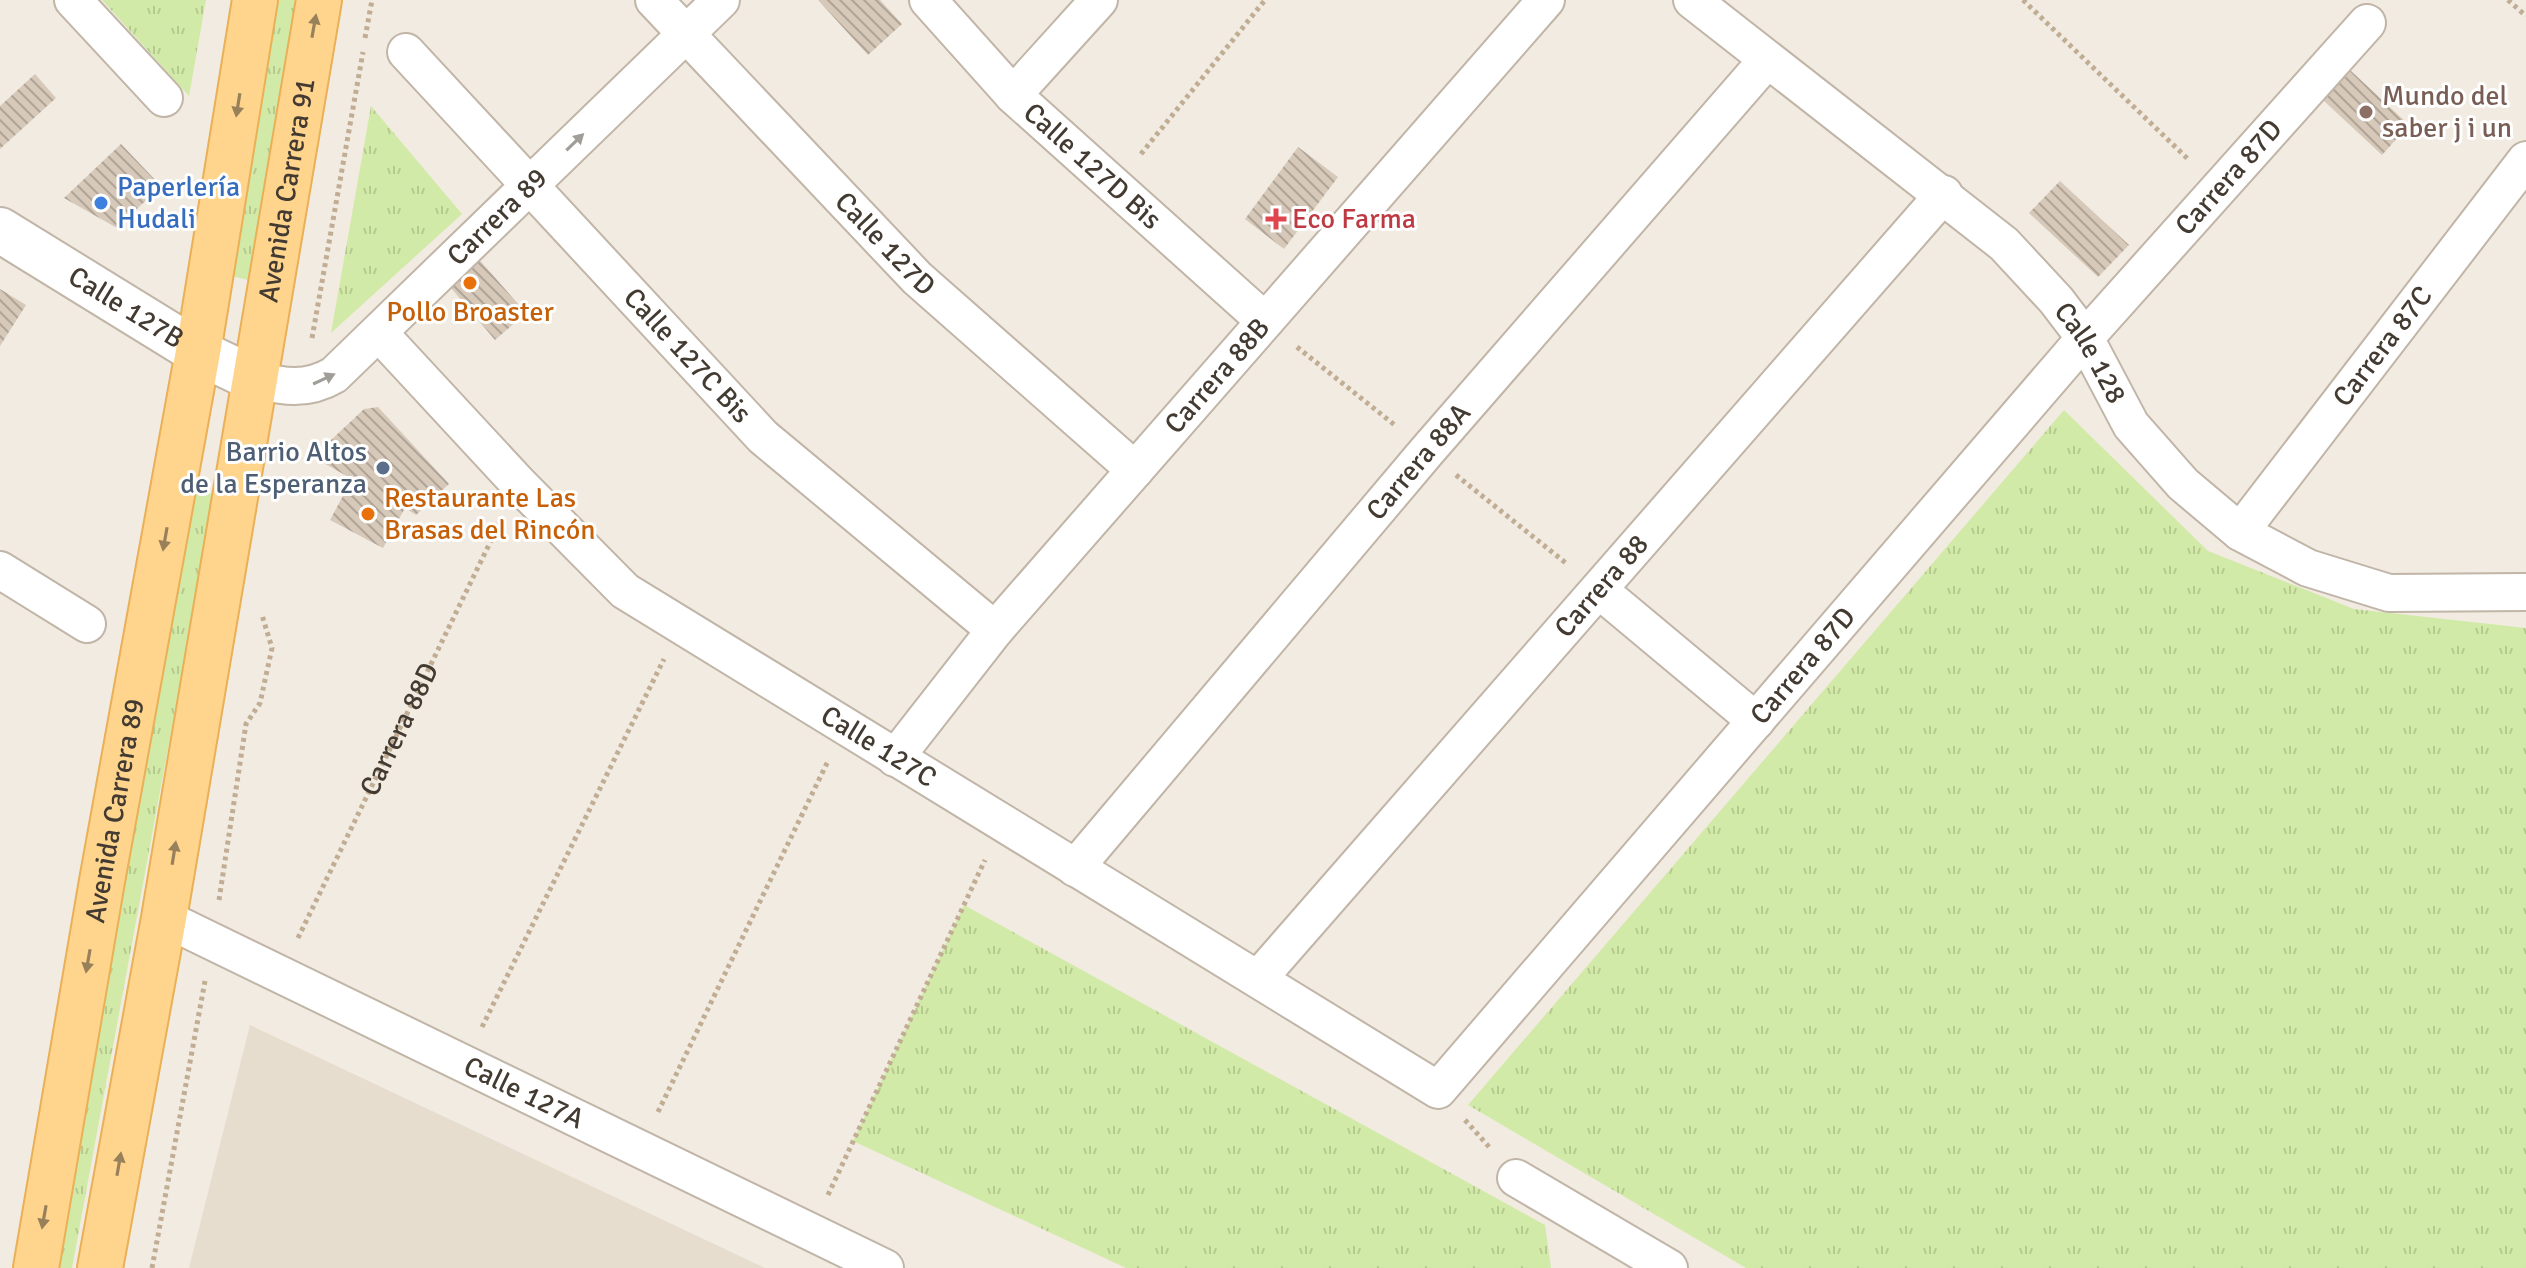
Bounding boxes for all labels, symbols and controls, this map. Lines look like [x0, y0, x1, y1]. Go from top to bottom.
one-way arrow [309, 13, 321, 38]
street label: Avenida Carrera 91 [251, 75, 323, 305]
place label: Mundo del saber j i un [2382, 79, 2512, 145]
one-way arrow [232, 92, 244, 117]
street label: Calle 127D Bis [1016, 96, 1168, 237]
marker: Mundo del saber j i un [2357, 103, 2375, 121]
street label: Carrera 87D [2168, 112, 2289, 242]
one-way arrow [565, 133, 584, 152]
street label: Carrera 89 [440, 161, 554, 273]
place label: Paperlería Hudali [117, 170, 240, 236]
street label: Calle 127D [828, 185, 942, 303]
marker: Paperlería Hudali [92, 194, 110, 212]
place label: Eco Farma [1292, 202, 1416, 236]
marker: Eco Farma [1267, 210, 1285, 228]
street label: Calle 127B [62, 259, 190, 356]
marker: Pollo Broaster [461, 274, 479, 292]
street label: Carrera 87C [2326, 280, 2440, 413]
street label: Calle 127C Bis [616, 281, 759, 430]
place label: Pollo Broaster [386, 295, 554, 329]
street label: Calle 128 [2047, 296, 2134, 409]
street label: Carrera 88B [1157, 311, 1277, 441]
one-way arrow [312, 372, 335, 386]
street label: Carrera 88A [1359, 396, 1478, 527]
place label: Barrio Altos de la Esperanza [180, 435, 367, 501]
marker: Barrio Altos de la Esperanza [374, 459, 392, 477]
place label: Restaurante Las Brasas del Rincón [384, 481, 595, 547]
marker: Restaurante Las Brasas del Rincón [359, 505, 377, 523]
one-way arrow [158, 527, 170, 552]
street label: Carrera 88 [1547, 527, 1656, 644]
street label: Carrera 87D [1743, 600, 1863, 731]
street label: Carrera 88D [353, 657, 446, 801]
street label: Avenida Carrera 89 [78, 696, 152, 925]
street label: Calle 127C [815, 698, 943, 795]
one-way arrow [169, 840, 181, 865]
one-way arrow [82, 948, 94, 973]
street label: Calle 127A [458, 1049, 590, 1136]
one-way arrow [113, 1151, 125, 1176]
one-way arrow [38, 1205, 50, 1230]

